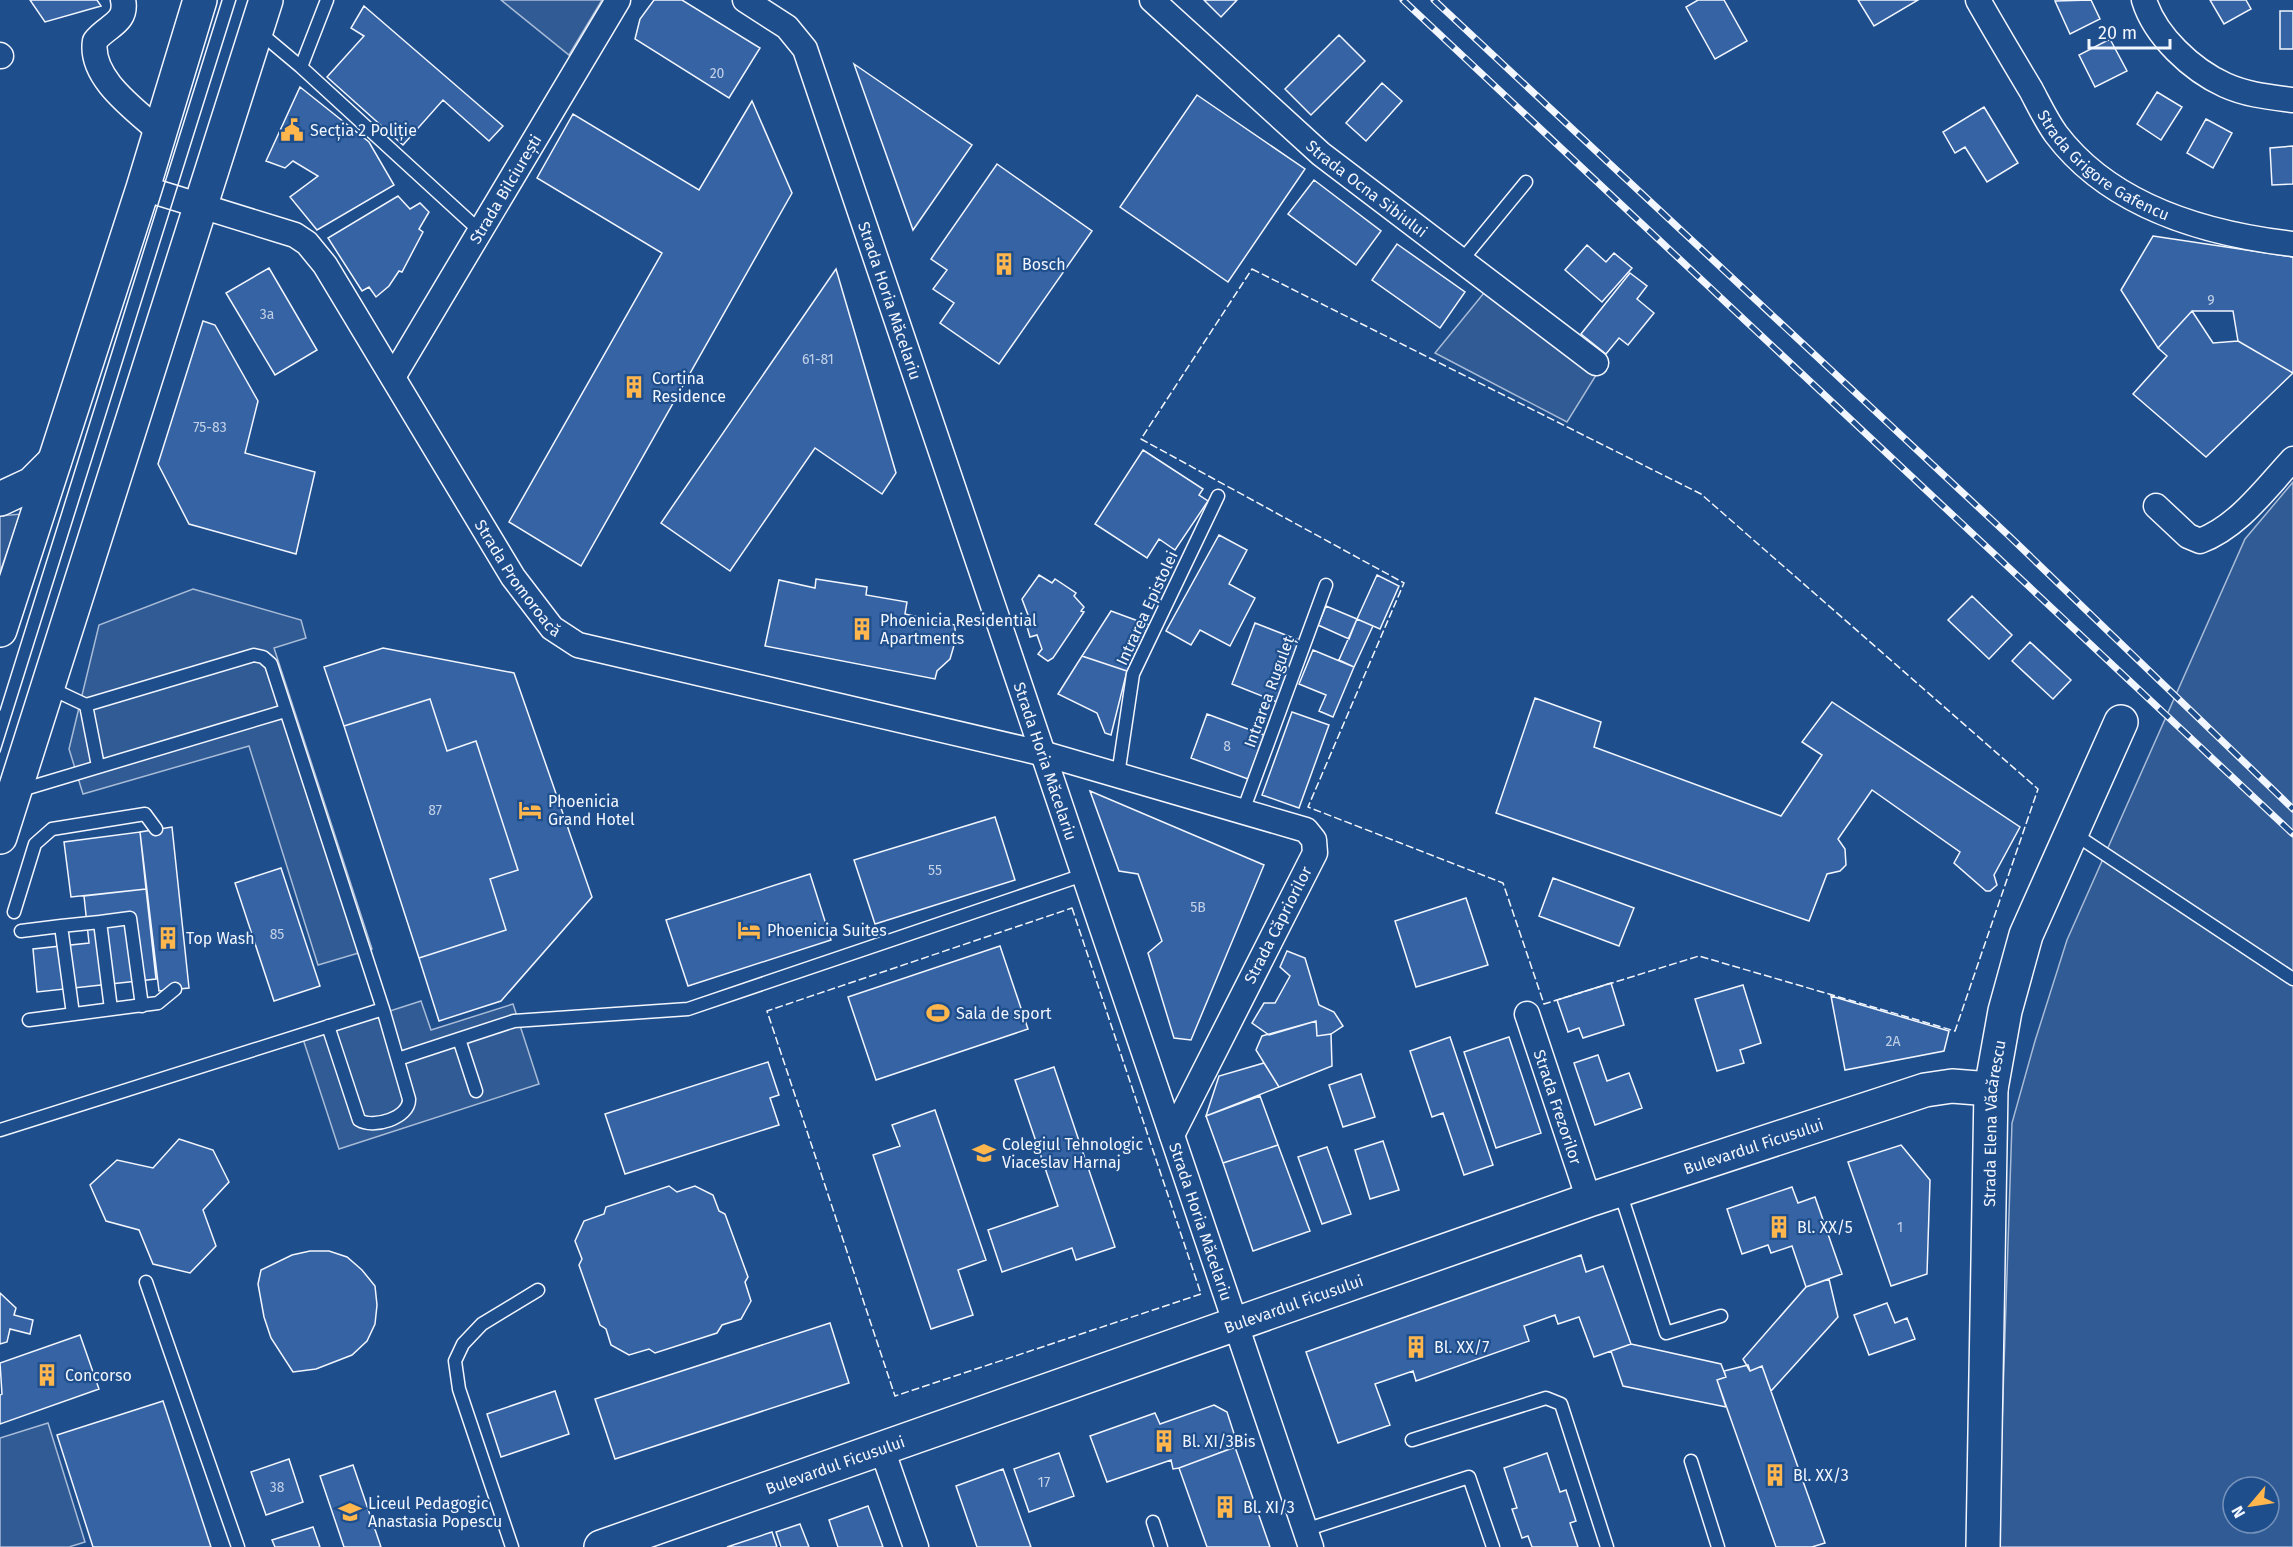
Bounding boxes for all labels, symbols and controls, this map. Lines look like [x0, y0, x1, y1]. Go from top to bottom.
scale bar [2089, 12, 2170, 50]
text: 20 m [2098, 22, 2137, 44]
house number: 20 [710, 65, 725, 82]
street label: Strada Grigore Gafencu [2034, 107, 2172, 224]
public building icon: Secția 2 Poliție [279, 117, 305, 143]
place label: Secția 2 Poliție [310, 121, 417, 141]
street label: Strada Bilciurești [465, 131, 545, 247]
street label: Strada Ocna Sibiului [1302, 136, 1431, 241]
street label: Strada Horia Măcelariu [854, 219, 926, 382]
building icon: Bosch [991, 251, 1017, 277]
place label: Bosch [1022, 255, 1066, 274]
house number: 9 [2207, 292, 2215, 309]
house number: 3a [260, 306, 274, 323]
house number: 61-81 [802, 351, 834, 368]
place label: Cortina Residence [652, 369, 726, 406]
building icon: Cortina Residence [621, 374, 647, 400]
house number: 75-83 [193, 419, 227, 436]
street label: Strada Promoroacă [471, 516, 565, 641]
street label: Intrarea Epistolei [1112, 548, 1182, 668]
place label: Phoenicia Residential Apartments [880, 611, 1037, 648]
building icon: Phoenicia Residential Apartments [849, 616, 875, 642]
street label: Intrarea Ruguleț [1240, 634, 1299, 751]
street label: Strada Horia Măcelariu [1010, 679, 1081, 843]
house number: 8 [1223, 738, 1231, 755]
place label: Phoenicia Grand Hotel [548, 792, 635, 829]
hotel icon: Phoenicia Grand Hotel [517, 797, 543, 823]
house number: 87 [428, 802, 442, 819]
house number: 55 [928, 862, 942, 879]
street label: Strada Căpriorilor [1240, 862, 1316, 987]
house number: 5B [1190, 899, 1206, 916]
hotel icon: Phoenicia Suites [736, 917, 762, 943]
place label: Phoenicia Suites [767, 921, 887, 940]
building icon: Top Wash [155, 925, 181, 951]
house number: 85 [270, 926, 284, 943]
place label: Top Wash [186, 929, 255, 948]
sports icon: Sala de sport [925, 1000, 951, 1026]
place label: Sala de sport [956, 1004, 1052, 1023]
house number: 2A [1886, 1033, 1900, 1050]
street label: Strada Elena Văcărescu [1979, 1038, 2009, 1207]
street label: Strada Frezorilor [1530, 1047, 1586, 1168]
street label: Bulevardul Ficusului [1681, 1114, 1826, 1178]
place label: Colegiul Tehnologic Viaceslav Harnaj [1002, 1135, 1143, 1172]
school or university icon: Colegiul Tehnologic Viaceslav Harnaj [971, 1140, 997, 1166]
street label: Strada Horia Măcelariu [1166, 1140, 1237, 1303]
building icon: Bl. XX/5 [1766, 1214, 1792, 1240]
place label: Bl. XX/5 [1797, 1218, 1853, 1237]
house number: 1 [1897, 1219, 1903, 1236]
street label: Bulevardul Ficusului [1221, 1271, 1366, 1337]
building icon: Bl. XX/7 [1403, 1334, 1429, 1360]
place label: Bl. XX/7 [1434, 1338, 1489, 1357]
building icon: Concorso [34, 1362, 60, 1388]
place label: Concorso [65, 1366, 132, 1385]
building icon: Bl. XI/3Bis [1151, 1428, 1177, 1454]
street label: Bulevardul Ficusului [763, 1432, 907, 1498]
place label: Bl. XI/3Bis [1182, 1432, 1255, 1451]
building icon: Bl. XX/3 [1762, 1462, 1788, 1488]
place label: Bl. XX/3 [1793, 1466, 1849, 1485]
house number: 17 [1038, 1474, 1050, 1491]
north arrow [2221, 1475, 2281, 1535]
house number: 38 [270, 1479, 285, 1496]
place label: Liceul Pedagogic Anastasia Popescu [368, 1494, 502, 1531]
building icon: Bl. XI/3 [1212, 1494, 1238, 1520]
place label: Bl. XI/3 [1243, 1498, 1295, 1517]
school or university icon: Liceul Pedagogic Anastasia Popescu [337, 1499, 363, 1525]
text: N [2227, 1503, 2249, 1521]

